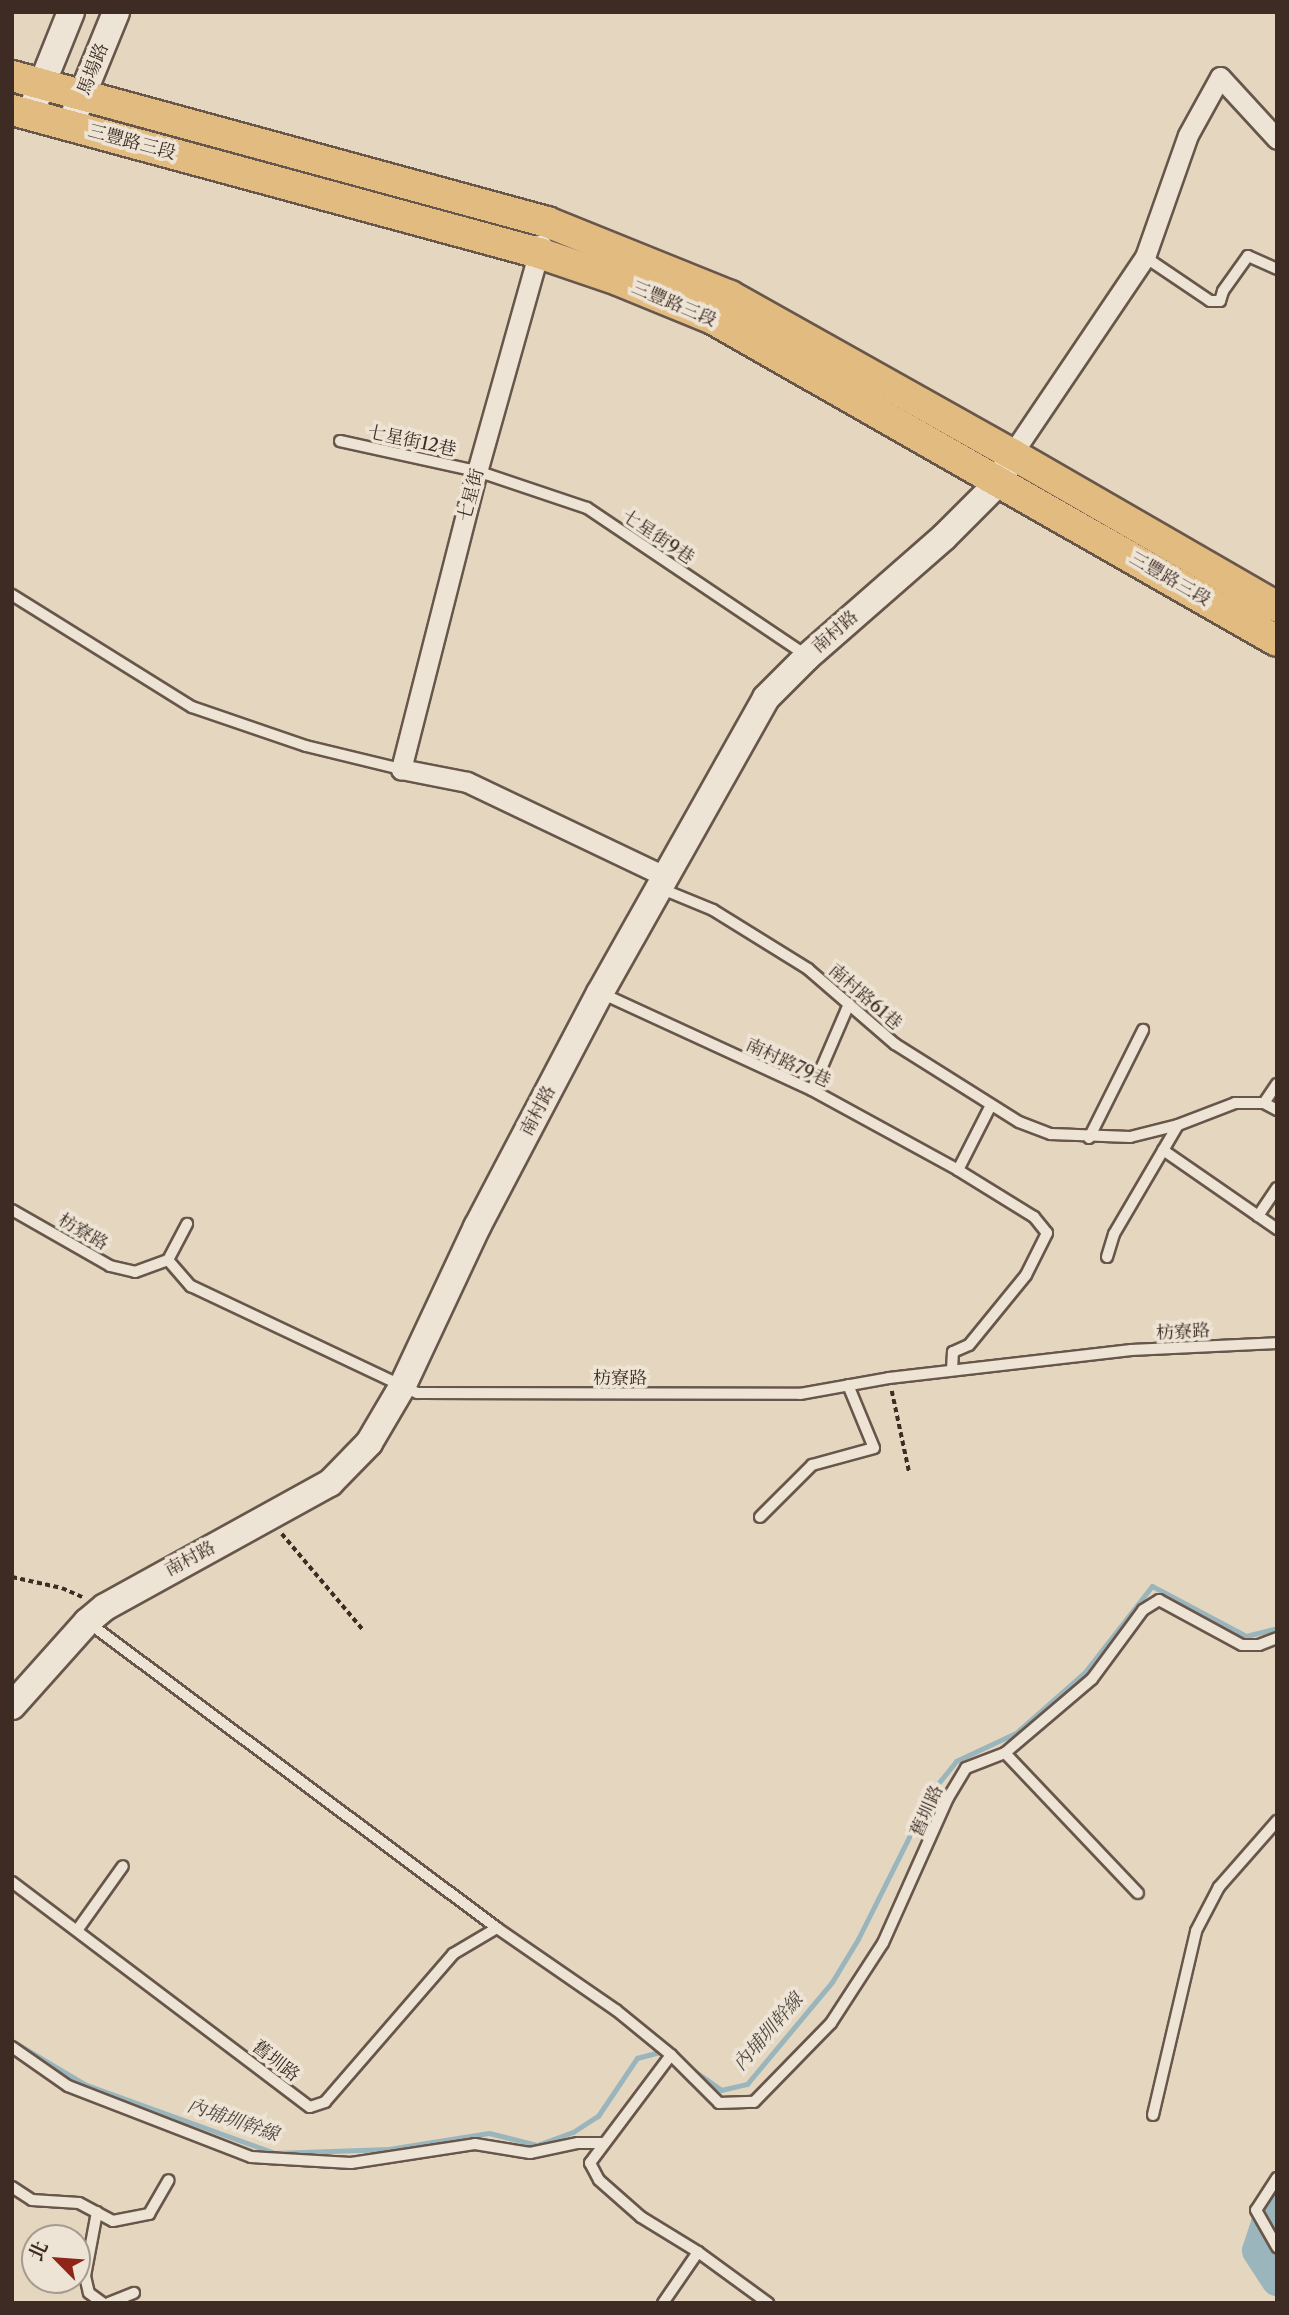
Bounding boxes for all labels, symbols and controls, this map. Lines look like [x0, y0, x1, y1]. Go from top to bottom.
street label: 馬場路 [73, 40, 113, 98]
street label: 三豐路三段 [86, 120, 178, 164]
street label: 三豐路三段 [628, 276, 720, 332]
street label: 七星街12巷 [366, 421, 458, 461]
street label: 七星街 [454, 466, 488, 524]
street label: 七星街9巷 [618, 505, 698, 569]
street label: 三豐路三段 [1126, 547, 1214, 611]
street label: 南村路 [808, 606, 862, 658]
street label: 南村路61巷 [824, 959, 906, 1035]
street label: 南村路79巷 [742, 1034, 834, 1092]
street label: 南村路 [516, 1082, 560, 1140]
street label: 枋寮路 [54, 1209, 112, 1255]
street label: 枋寮路 [1155, 1320, 1211, 1344]
street label: 枋寮路 [593, 1367, 647, 1389]
street label: 南村路 [161, 1537, 219, 1581]
street label: 舊圳路 [906, 1782, 948, 1840]
water label: 內埔圳幹線 [728, 1989, 808, 2075]
street label: 舊圳路 [248, 2036, 304, 2086]
water label: 內埔圳幹線 [184, 2094, 282, 2146]
north arrow [21, 2224, 91, 2294]
text: 北 [24, 2237, 53, 2264]

